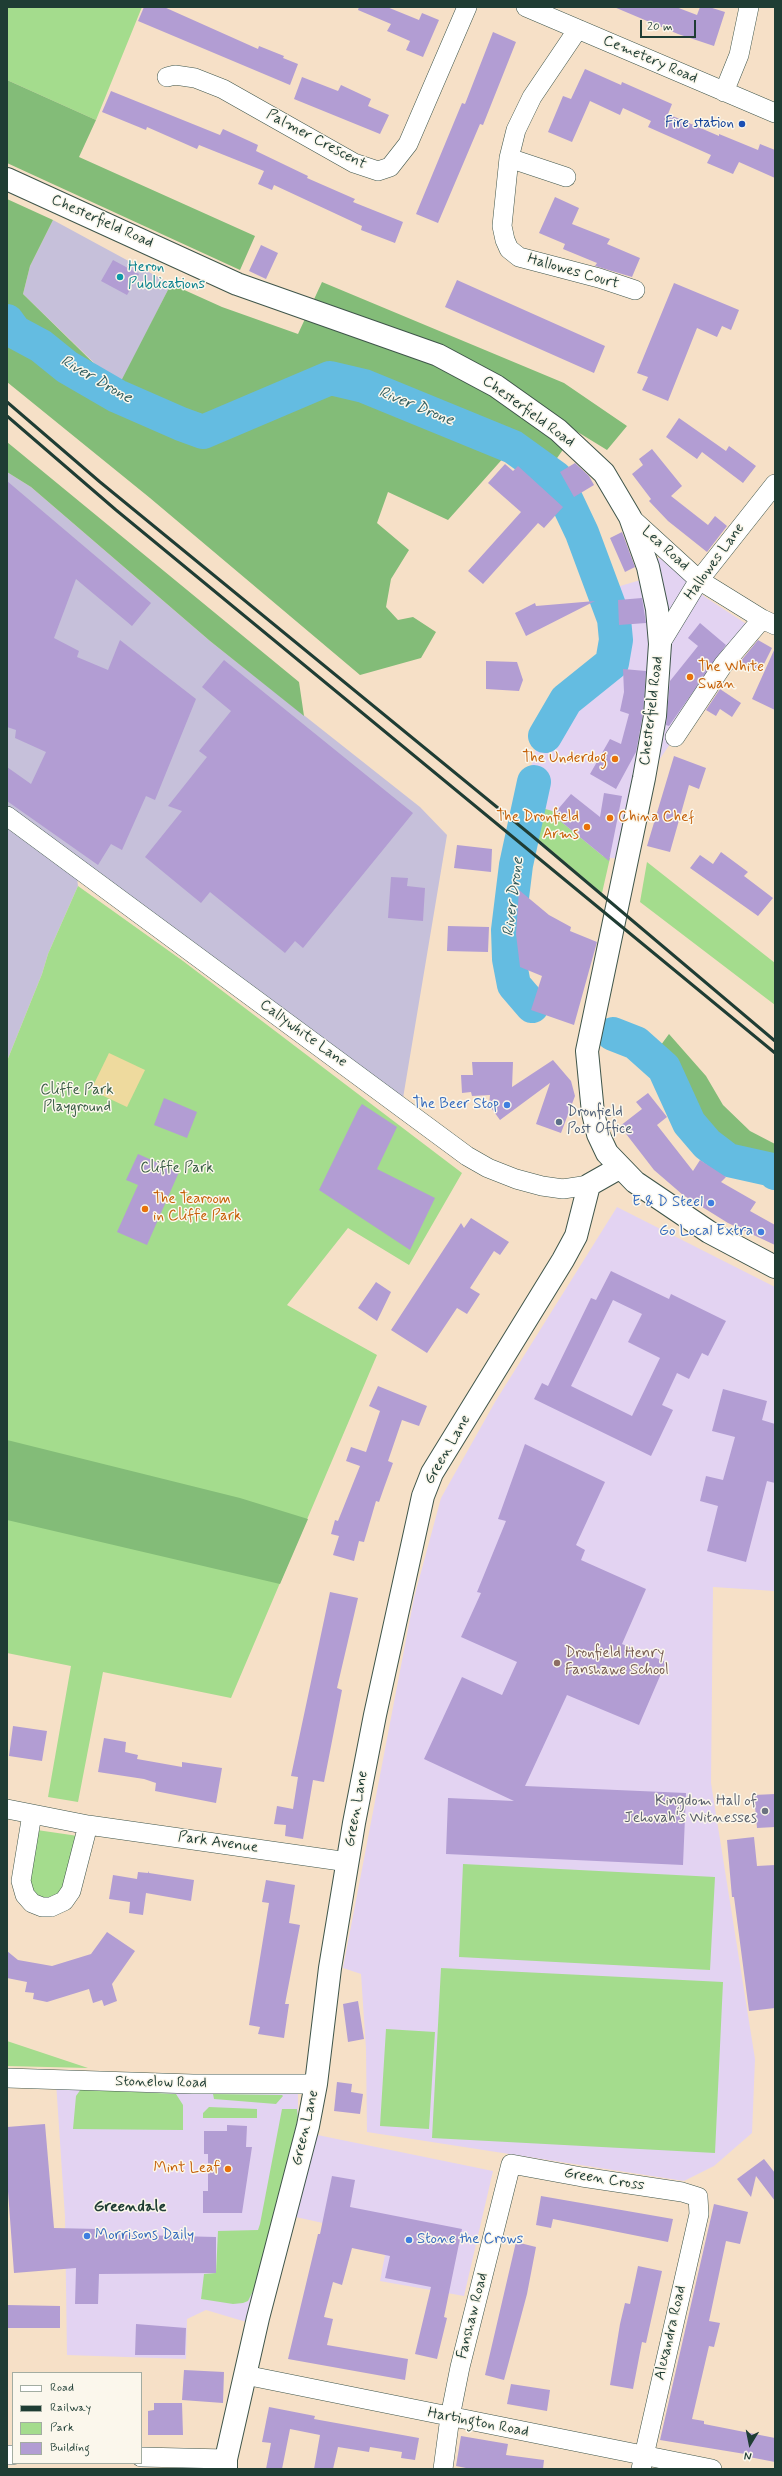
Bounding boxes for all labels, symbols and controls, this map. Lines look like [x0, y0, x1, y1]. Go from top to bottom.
scale bar [642, 12, 698, 38]
text: 20 m [647, 19, 673, 35]
street label: Cemetery Road [600, 32, 700, 88]
street label: Palmer Crescent [263, 106, 369, 174]
place label: Fire station [665, 115, 734, 133]
marker: Fire station [737, 119, 747, 129]
street label: Chesterfield Road [48, 191, 156, 253]
street label: Hallowes Court [525, 250, 621, 294]
place label: Heron Publications [128, 259, 205, 294]
marker: Heron Publications [115, 272, 125, 282]
water label: River Drone [57, 352, 135, 408]
street label: Chesterfield Road [478, 372, 578, 452]
water label: River Drone [376, 383, 456, 431]
street label: Hallowes Lane [681, 520, 749, 604]
street label: Lea Road [637, 523, 693, 575]
street label: Chesterfield Road [636, 655, 668, 767]
place label: The White Swan [698, 659, 764, 694]
marker: The White Swan [685, 672, 695, 682]
place label: The Underdog [522, 750, 607, 768]
marker: The Underdog [610, 754, 620, 764]
place label: The Dronfield Arms [496, 809, 579, 844]
place label: China Chef [618, 809, 694, 827]
marker: China Chef [605, 813, 615, 823]
marker: The Dronfield Arms [582, 822, 592, 832]
water label: River Drone [500, 856, 528, 938]
street label: Callywhite Lane [256, 996, 350, 1072]
park label: Cliffe Park Playground [40, 1082, 114, 1117]
place label: The Beer Stop [413, 1096, 499, 1114]
marker: The Beer Stop [502, 1100, 512, 1110]
place label: Dronfield Post Office [567, 1104, 632, 1139]
marker: Dronfield Post Office [554, 1117, 564, 1127]
park label: Cliffe Park [140, 1160, 214, 1178]
place label: The Tearoom in Cliffe Park [153, 1191, 241, 1226]
place label: E & D Steel [632, 1194, 703, 1212]
marker: E & D Steel [706, 1198, 716, 1208]
marker: The Tearoom in Cliffe Park [140, 1204, 150, 1214]
place label: Go Local Extra [659, 1223, 753, 1241]
marker: Go Local Extra [756, 1227, 766, 1237]
street label: Green Lane [421, 1412, 475, 1488]
place label: Dronfield Henry Fanshawe School [565, 1645, 669, 1680]
marker: Dronfield Henry Fanshawe School [552, 1658, 562, 1668]
street label: Green Lane [341, 1769, 373, 1849]
place label: Kingdom Hall of Jehovah's Witnesses [624, 1793, 757, 1828]
marker: Kingdom Hall of Jehovah's Witnesses [760, 1806, 770, 1816]
street label: Park Avenue [177, 1828, 259, 1858]
street label: Stonelow Road [115, 2073, 207, 2093]
street label: Green Lane [289, 2088, 323, 2168]
place label: Mint Leaf [153, 2160, 220, 2178]
marker: Mint Leaf [223, 2164, 233, 2174]
street label: Green Cross [563, 2165, 645, 2195]
district label: Greendale [94, 2198, 166, 2218]
place label: Morrisons Daily [95, 2227, 194, 2245]
marker: Morrisons Daily [82, 2231, 92, 2241]
place label: Stone the Crows [417, 2231, 523, 2249]
marker: Stone the Crows [404, 2235, 414, 2245]
street label: Fanshaw Road [454, 2271, 492, 2361]
street label: Alexandra Road [651, 2284, 691, 2382]
legend [12, 2372, 142, 2464]
text: Road [50, 2380, 74, 2396]
text: Railway [50, 2400, 91, 2416]
street label: Hartington Road [426, 2404, 530, 2442]
text: Park [50, 2420, 74, 2436]
north arrow [730, 2424, 770, 2464]
text: Building [50, 2440, 90, 2456]
text: N [743, 2448, 753, 2463]

